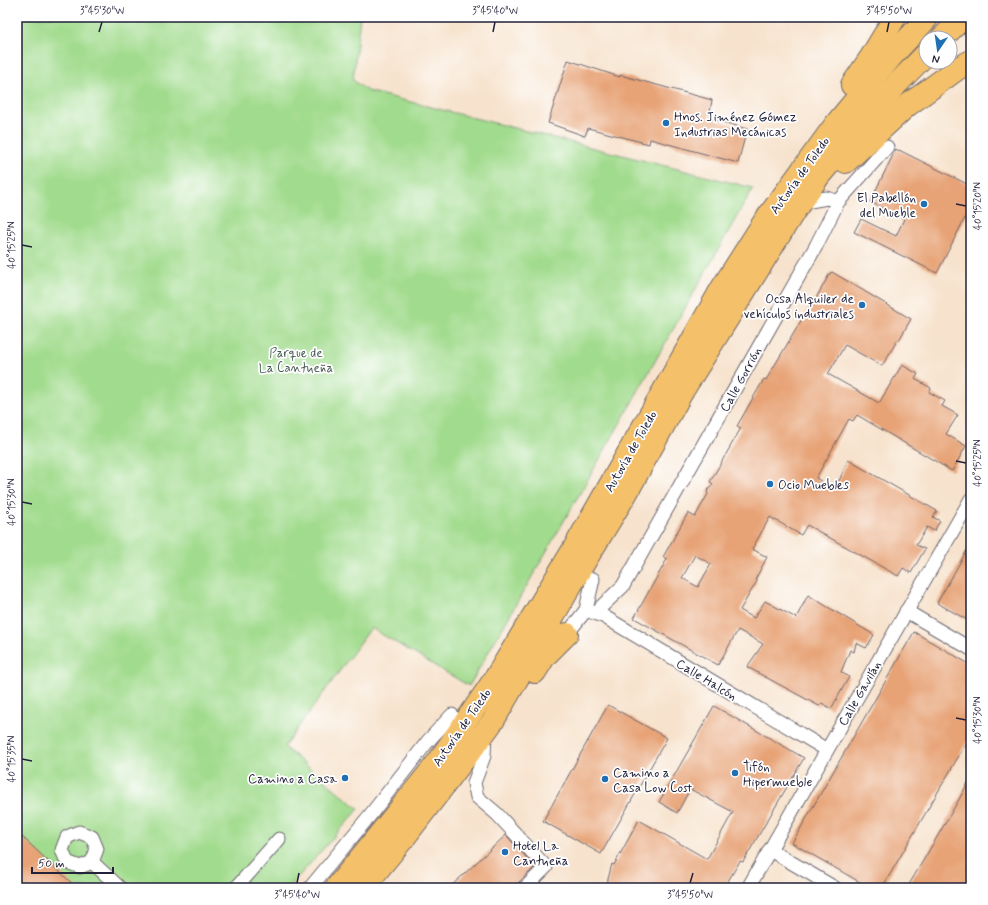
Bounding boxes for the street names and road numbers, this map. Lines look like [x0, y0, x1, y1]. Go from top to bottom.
street label: Autovía de Toledo [767, 134, 834, 218]
street label: Calle Gorrión [717, 344, 766, 415]
street label: Autovía de Toledo [601, 408, 661, 496]
street label: Calle Halcón [673, 655, 740, 705]
street label: Calle Gavilán [835, 658, 886, 729]
street label: Autovía de Toledo [429, 686, 495, 770]

